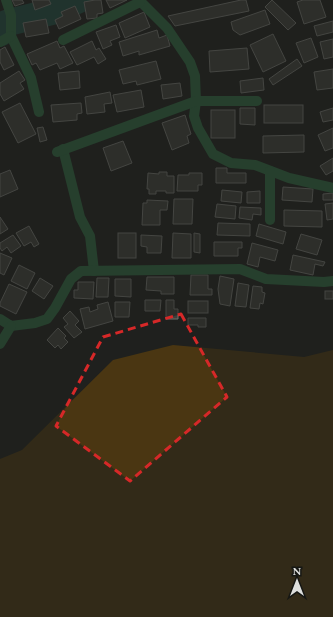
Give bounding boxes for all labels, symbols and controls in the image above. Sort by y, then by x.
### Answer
north arrow [277,561,317,601]
text: N [293,563,302,580]

